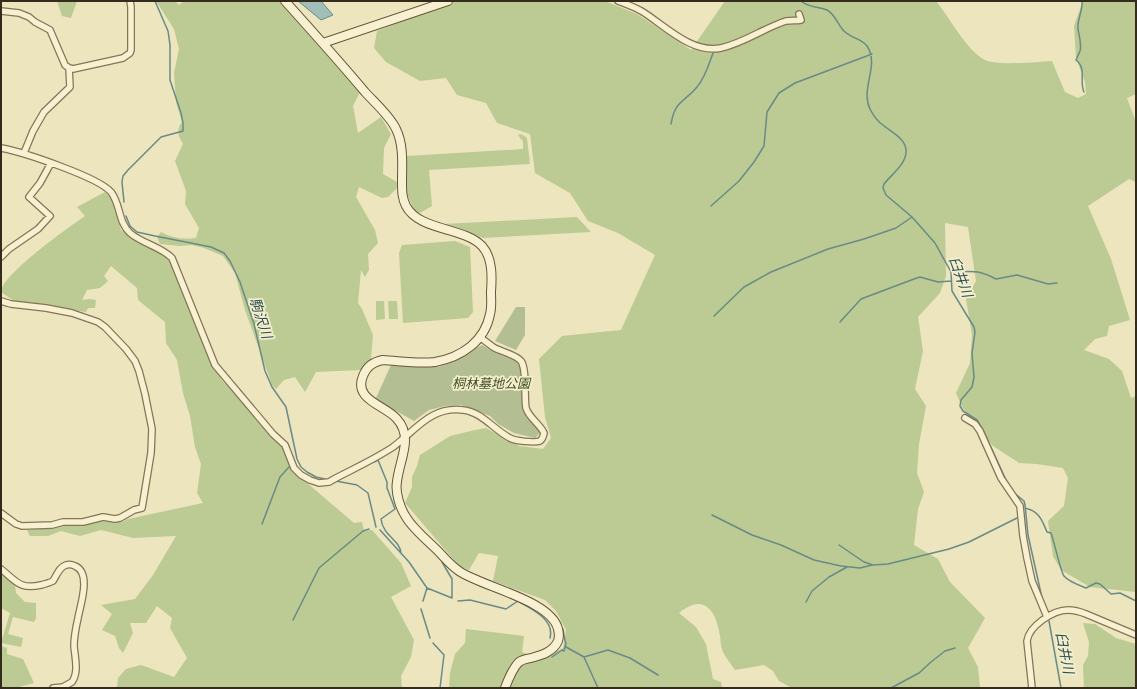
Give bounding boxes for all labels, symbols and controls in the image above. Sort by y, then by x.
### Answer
water label: 臼井川 [945,254,977,302]
water label: 駒沢川 [246,295,277,343]
park label: 桐林墓地公園 [452,375,532,392]
water label: 臼井川 [1052,631,1078,677]

